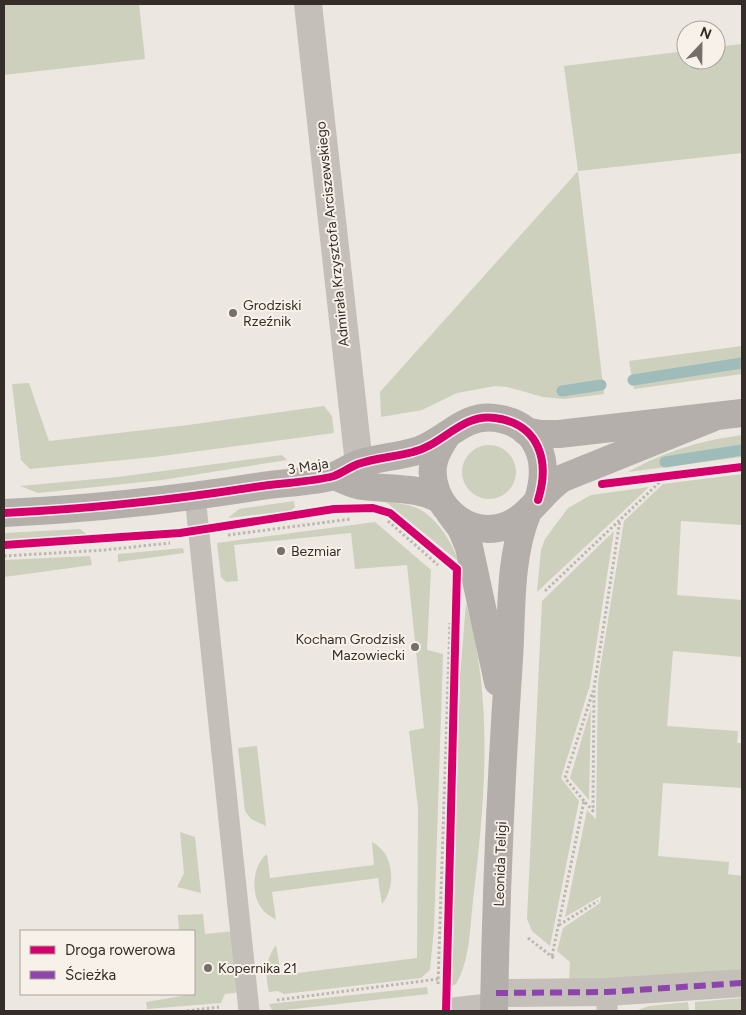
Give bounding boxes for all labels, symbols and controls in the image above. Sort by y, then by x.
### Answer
north arrow [676,20,726,70]
text: N [697,24,714,43]
street label: Admirała Krzysztofa Arciszewskiego [312,120,353,347]
place label: Grodziski Rzeźnik [243,297,301,330]
marker: Grodziski Rzeźnik [227,307,239,319]
street label: 3 Maja [287,455,330,478]
place label: Bezmiar [291,543,341,560]
marker: Bezmiar [275,545,287,557]
place label: Kocham Grodzisk Mazowiecki [295,631,405,664]
marker: Kocham Grodzisk Mazowiecki [409,641,421,653]
street label: Leonida Teligi [491,821,510,907]
legend [20,930,195,995]
text: Droga rowerowa [65,941,175,959]
place label: Kopernika 21 [218,960,297,977]
marker: Kopernika 21 [202,962,214,974]
text: Ścieżka [65,966,116,984]

